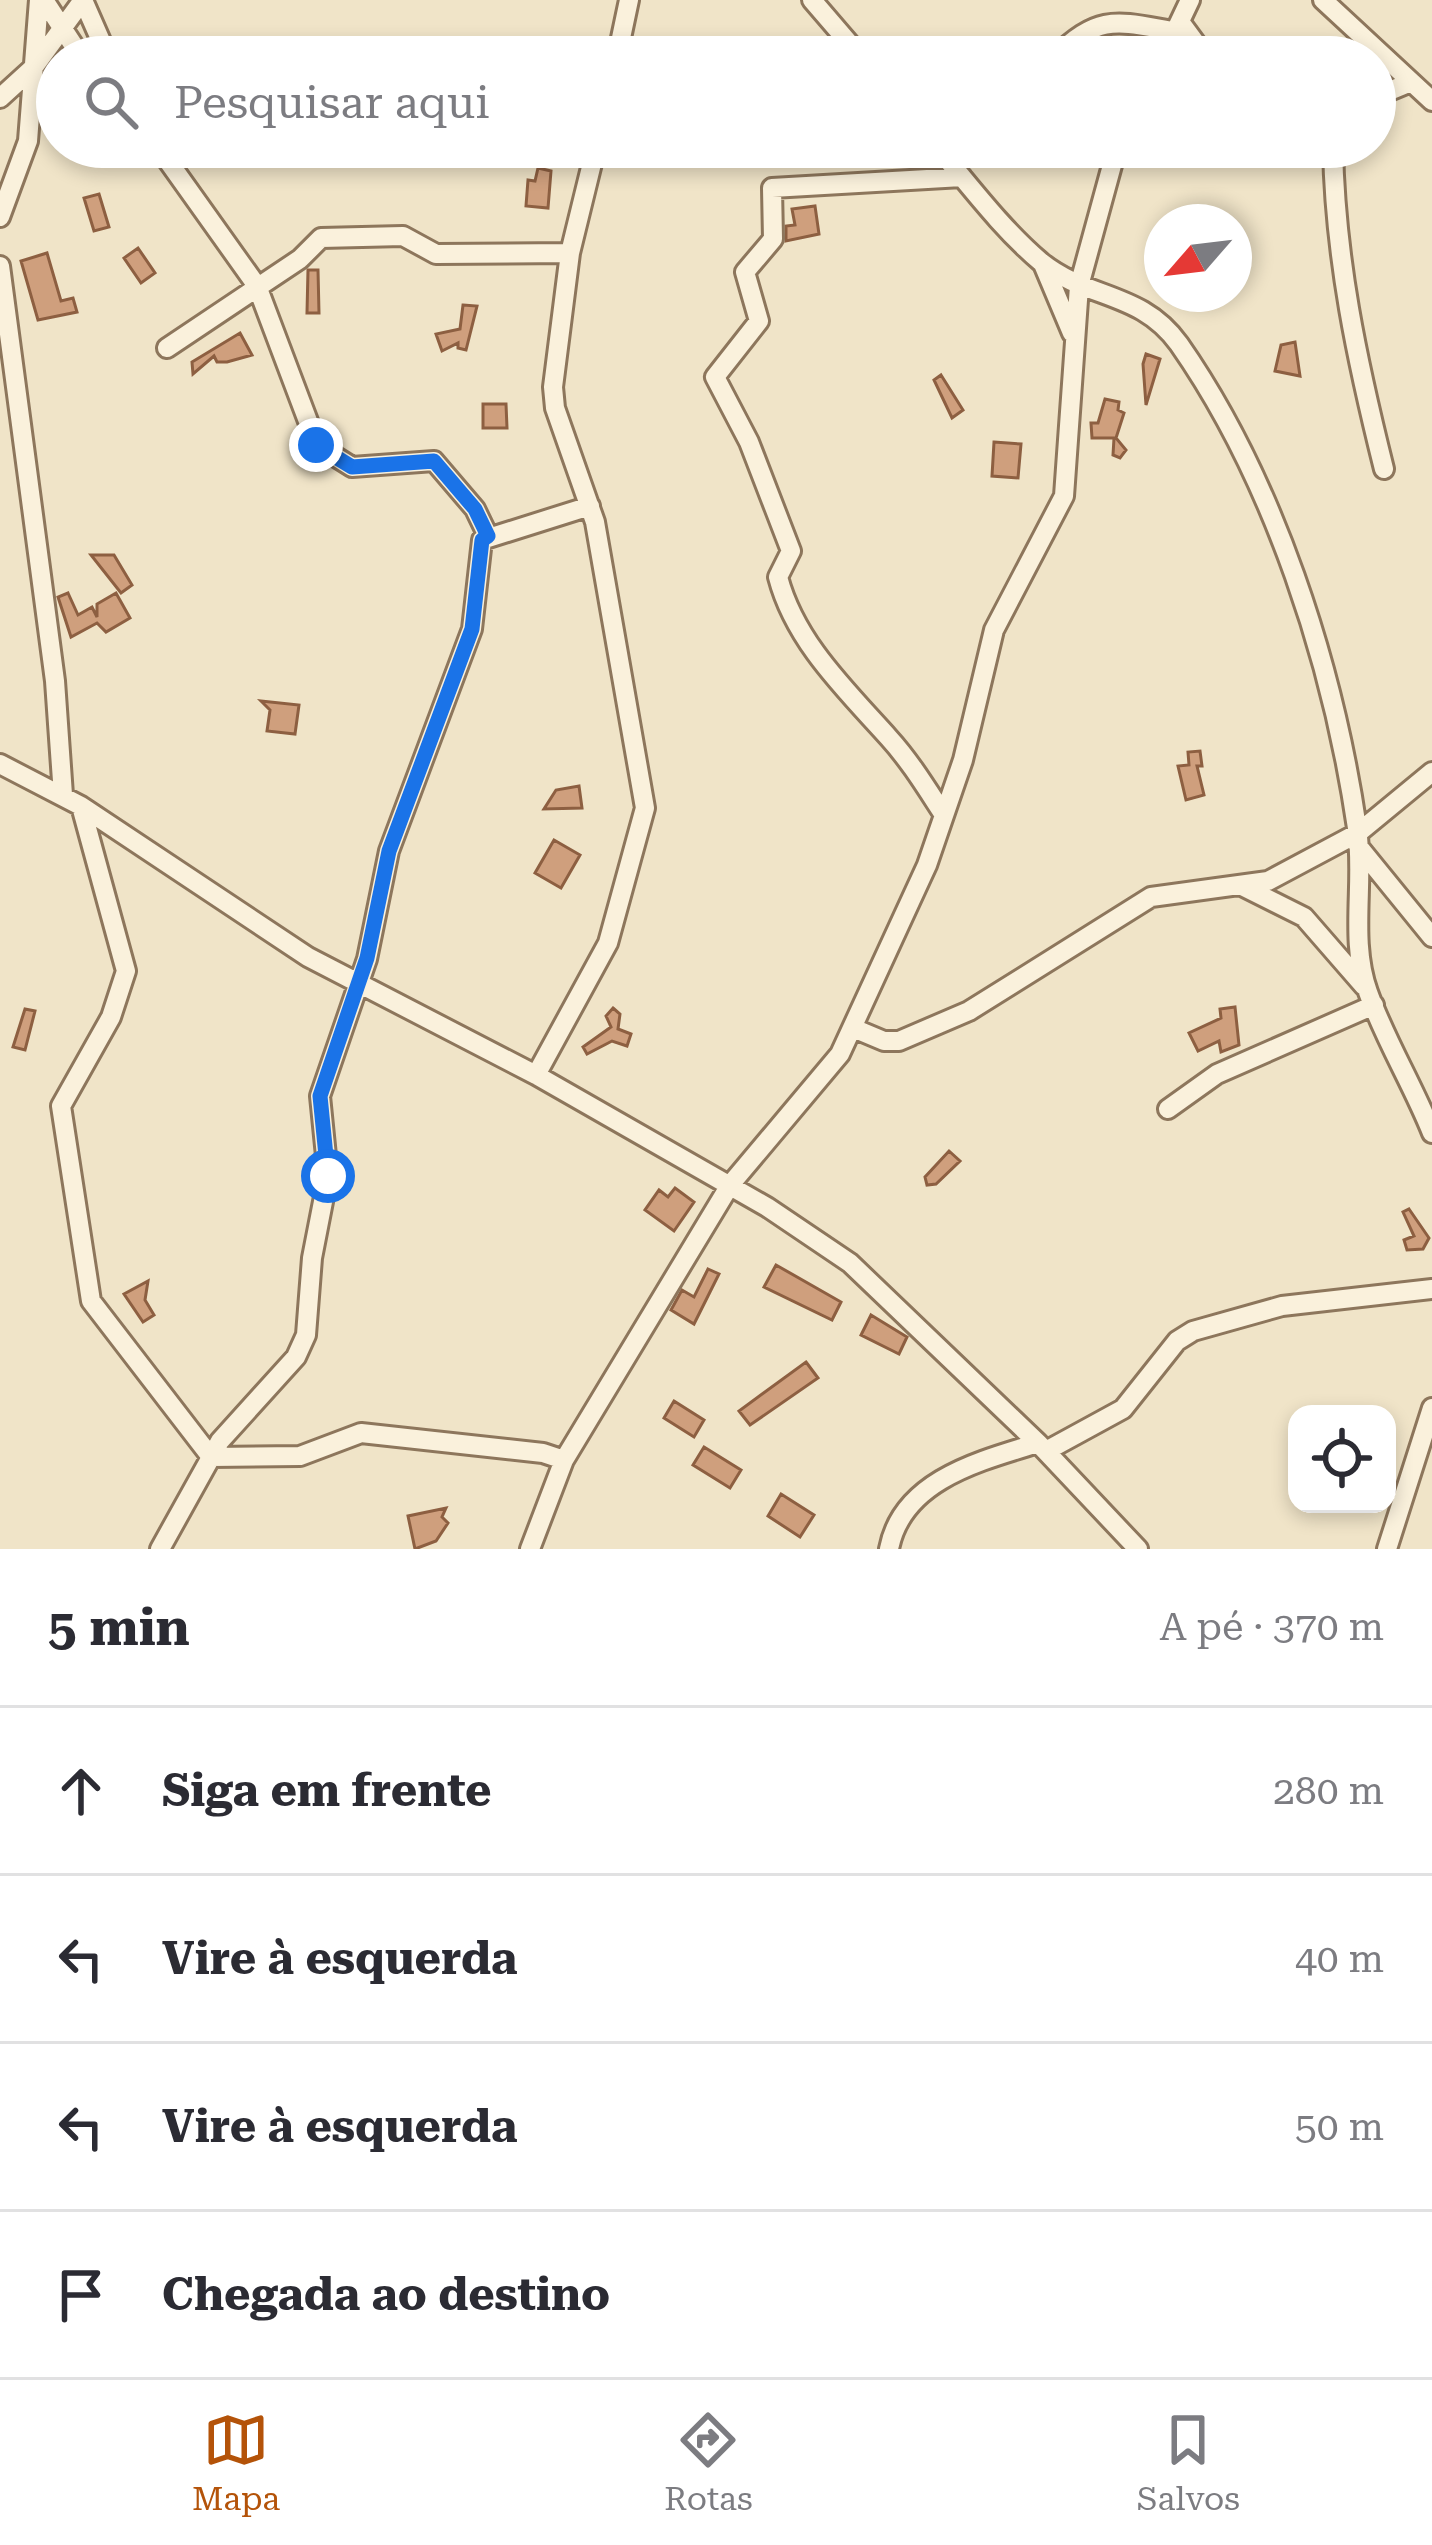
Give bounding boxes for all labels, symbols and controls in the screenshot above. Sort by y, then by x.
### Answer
search box [36,36,1396,168]
icon: search [78,69,144,135]
text: Pesquisar aqui [174,76,490,129]
north arrow [1144,204,1252,312]
route end [289,418,343,472]
route start [301,1149,355,1203]
map controls [1288,1405,1396,1513]
button: locate [1288,1405,1396,1513]
text: 5 min [48,1598,190,1657]
text: A pé · 370 m [1159,1604,1384,1650]
icon: ahead [48,1758,114,1824]
text: Siga em frente [162,1764,492,1817]
text: 280 m [1273,1768,1384,1814]
icon: left [48,1926,114,1992]
text: Vire à esquerda [162,1932,518,1985]
text: 40 m [1295,1936,1384,1982]
icon: left [48,2094,114,2160]
text: Vire à esquerda [162,2100,518,2153]
text: 50 m [1295,2104,1384,2150]
icon: arrive [48,2262,114,2328]
text: Chegada ao destino [162,2268,610,2321]
tab: Mapa [192,2407,280,2518]
tab: Rotas [664,2407,753,2518]
tab: Salvos [1137,2407,1240,2518]

